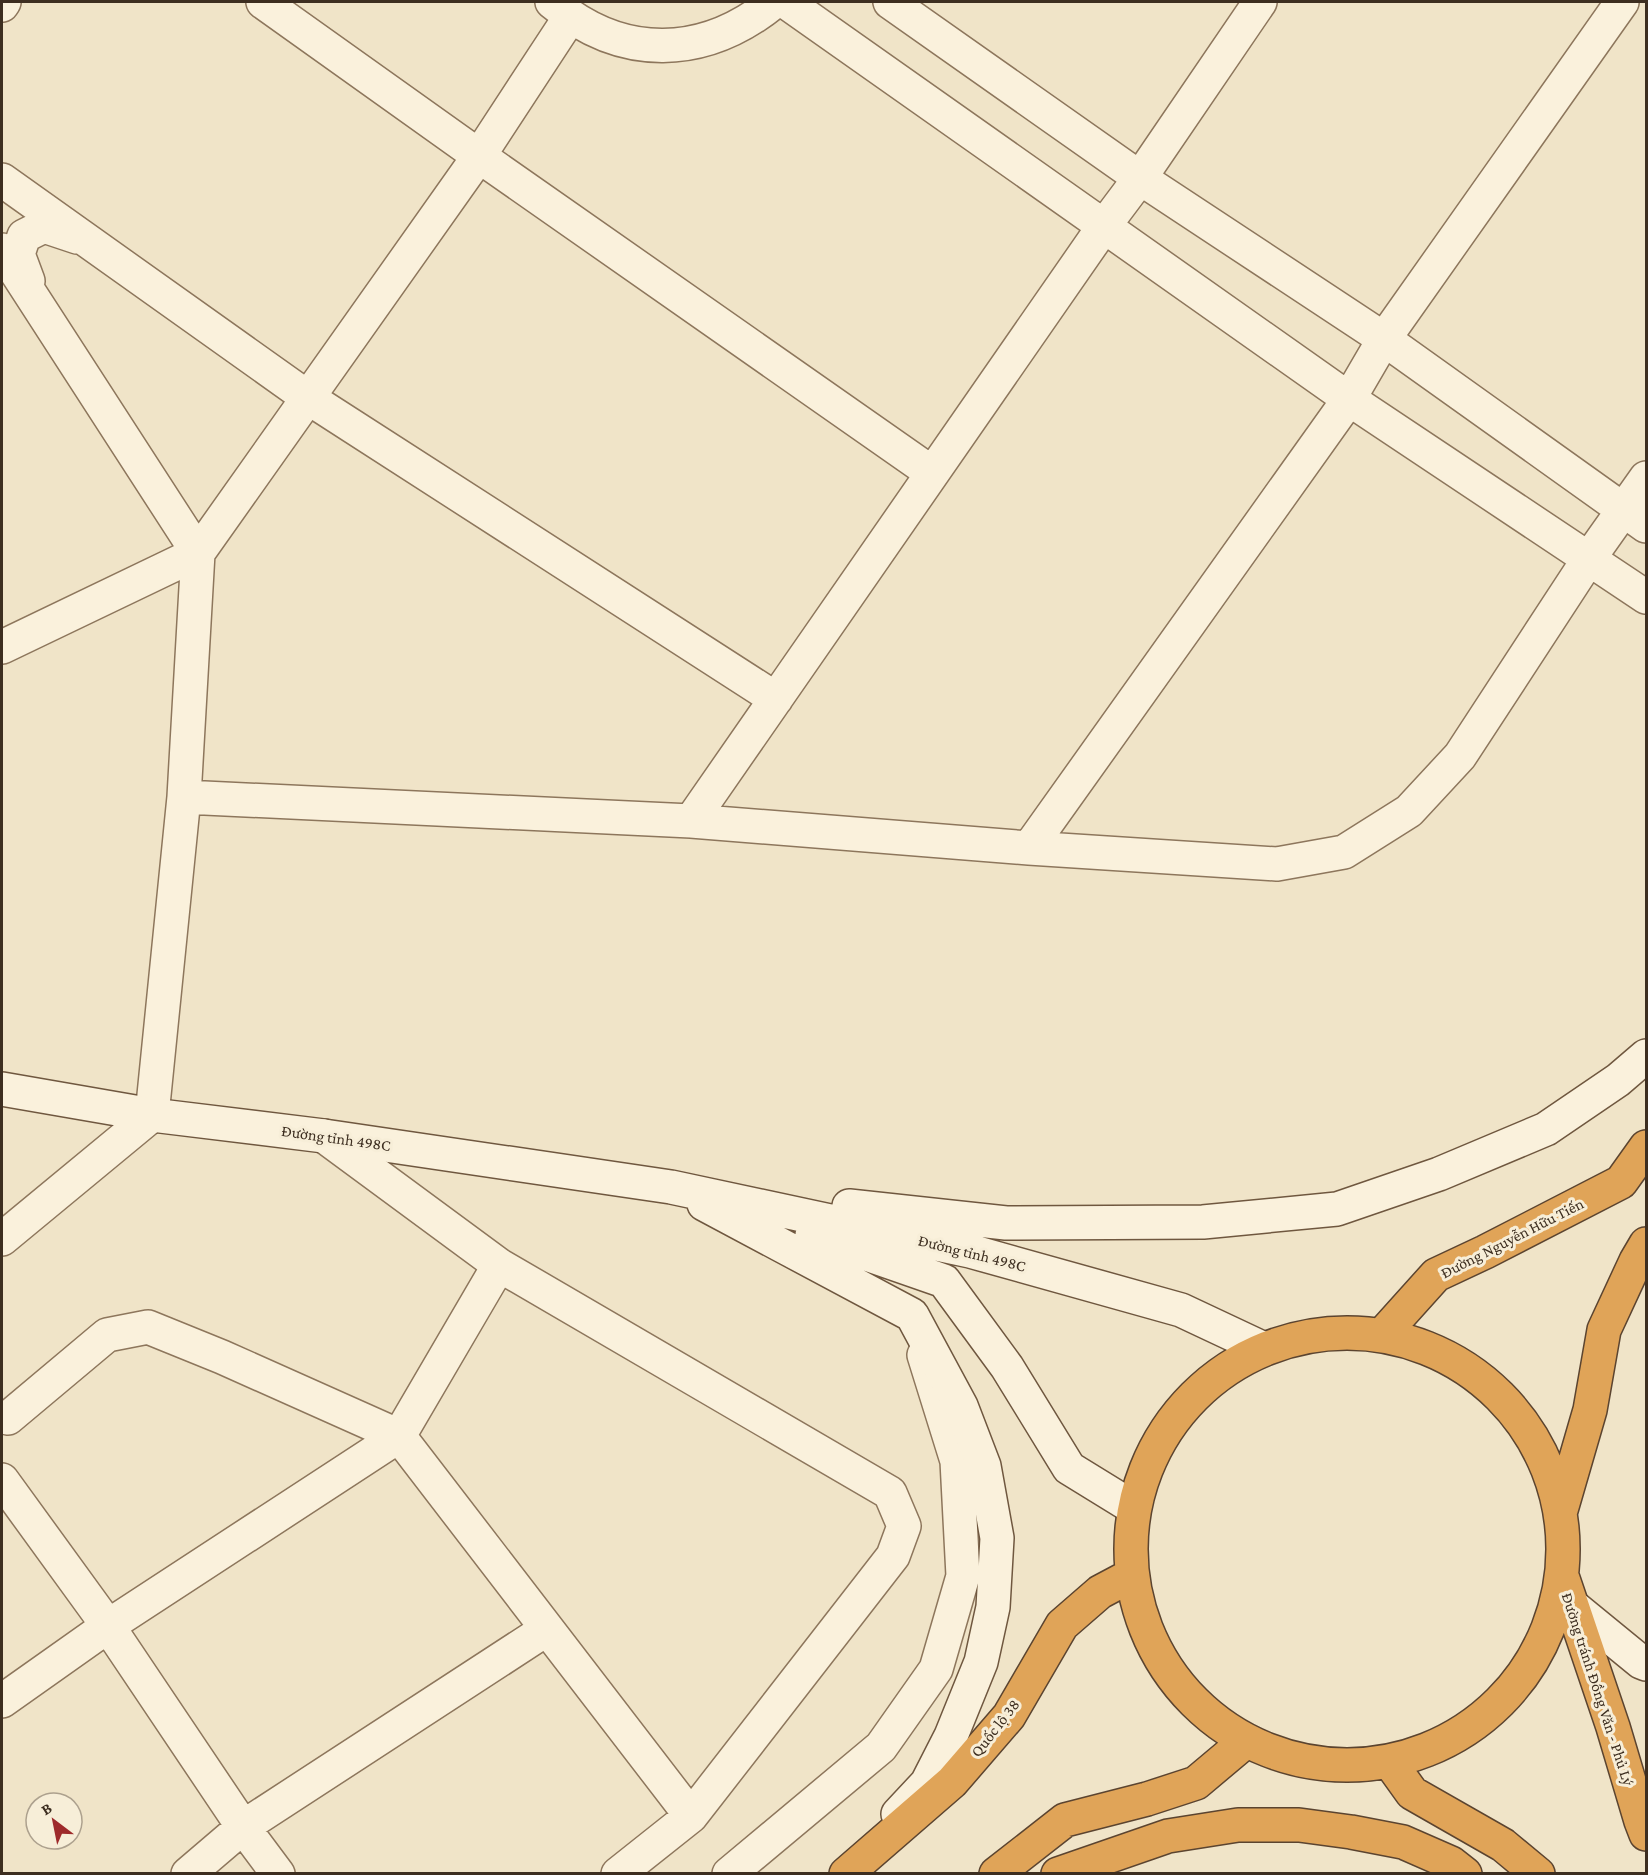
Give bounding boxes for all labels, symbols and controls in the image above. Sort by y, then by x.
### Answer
street label: Đường tỉnh 498C [280,1122,392,1155]
street label: Đường Nguyễn Hữu Tiến [1438,1194,1587,1282]
street label: Đường tỉnh 498C [916,1231,1028,1276]
street label: Đường tránh Đồng Văn - Phủ Lý [1558,1590,1637,1789]
street label: Quốc lộ 38 [967,1696,1023,1761]
north arrow [24,1791,84,1851]
text: B [38,1799,55,1818]

